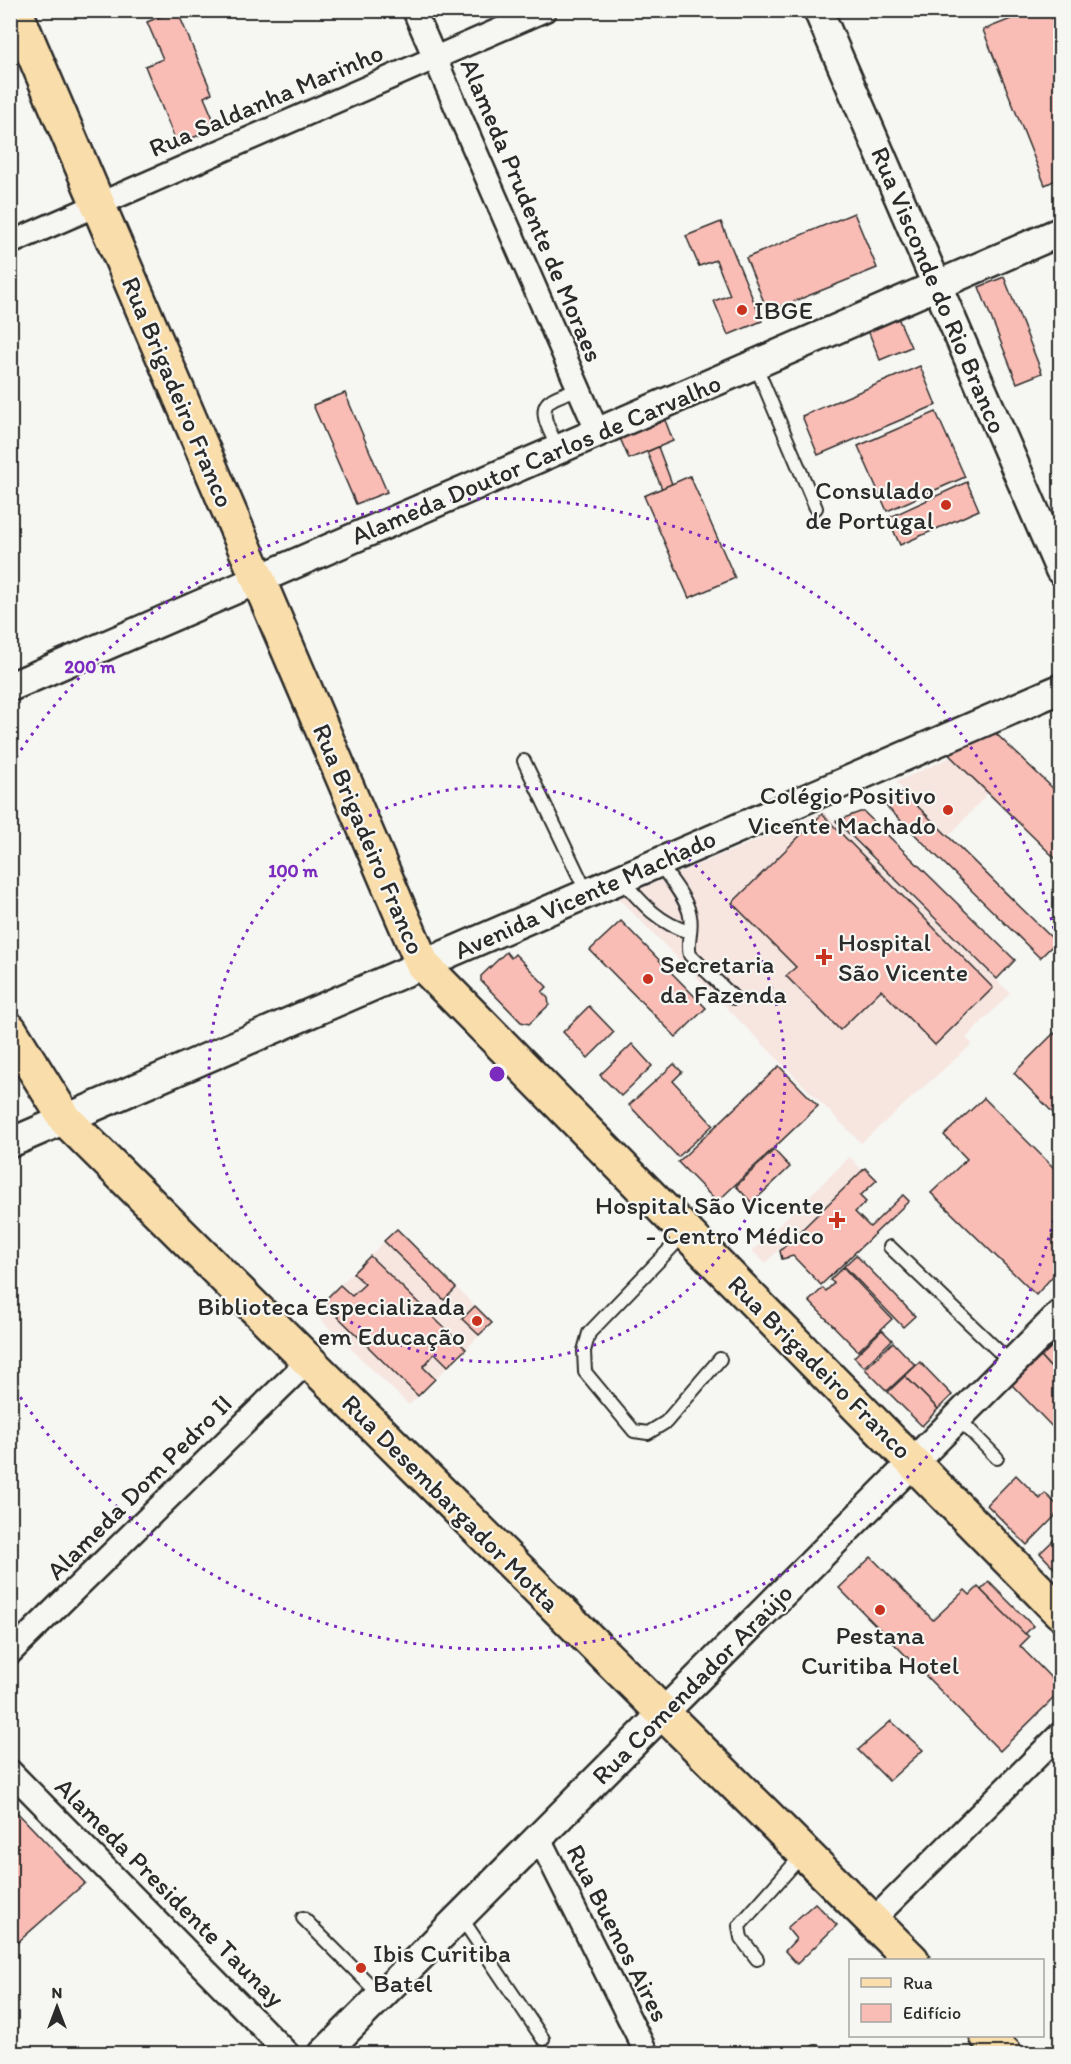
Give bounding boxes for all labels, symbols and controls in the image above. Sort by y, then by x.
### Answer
street label: Rua Saldanha Marinho [144,36,388,164]
street label: Alameda Prudente de Moraes [453,53,611,367]
street label: Rua Visconde do Rio Branco [864,142,1014,438]
street label: Rua Brigadeiro Franco [115,272,241,512]
place label: IBGE [754,294,813,326]
marker: IBGE [735,303,749,317]
street label: Alameda Doutor Carlos de Carvalho [346,366,726,552]
place label: Consulado de Portugal [805,474,934,536]
marker: Consulado de Portugal [939,498,953,512]
text: 200 m [65,656,116,678]
street label: Rua Brigadeiro Franco [306,719,432,959]
place label: Colégio Positivo Vicente Machado [748,779,936,841]
marker: Colégio Positivo Vicente Machado [941,803,955,817]
street label: Avenida Vicente Machado [449,822,721,966]
text: 100 m [268,860,319,882]
place label: Hospital São Vicente [838,926,968,988]
place label: Secretaria da Fazenda [660,948,787,1010]
marker: Hospital São Vicente [815,948,833,966]
marker: Secretaria da Fazenda [641,972,655,986]
centre of rings [487,1064,507,1084]
place label: Hospital São Vicente - Centro Médico [595,1189,824,1251]
marker: Hospital São Vicente - Centro Médico [828,1211,846,1229]
street label: Rua Brigadeiro Franco [721,1268,919,1466]
place label: Biblioteca Especializada em Educação [197,1290,465,1352]
marker: Biblioteca Especializada em Educação [470,1314,484,1328]
street label: Alameda Dom Pedro II [39,1387,239,1587]
street label: Rua Desembargador Motta [335,1387,567,1619]
street label: Rua Comendador Araújo [585,1577,799,1791]
marker: Pestana Curitiba Hotel [873,1603,887,1617]
place label: Pestana Curitiba Hotel [801,1619,959,1681]
street label: Alameda Presidente Taunay [49,1771,291,2013]
street label: Rua Buenos Aires [560,1839,676,2027]
place label: Ibis Curitiba Batel [373,1937,511,1999]
legend [849,1959,1044,2037]
marker: Ibis Curitiba Batel [354,1961,368,1975]
text: Rua [903,1972,933,1994]
north arrow [27,1977,87,2037]
text: N [52,1983,62,2002]
text: Edifício [903,2002,961,2024]

